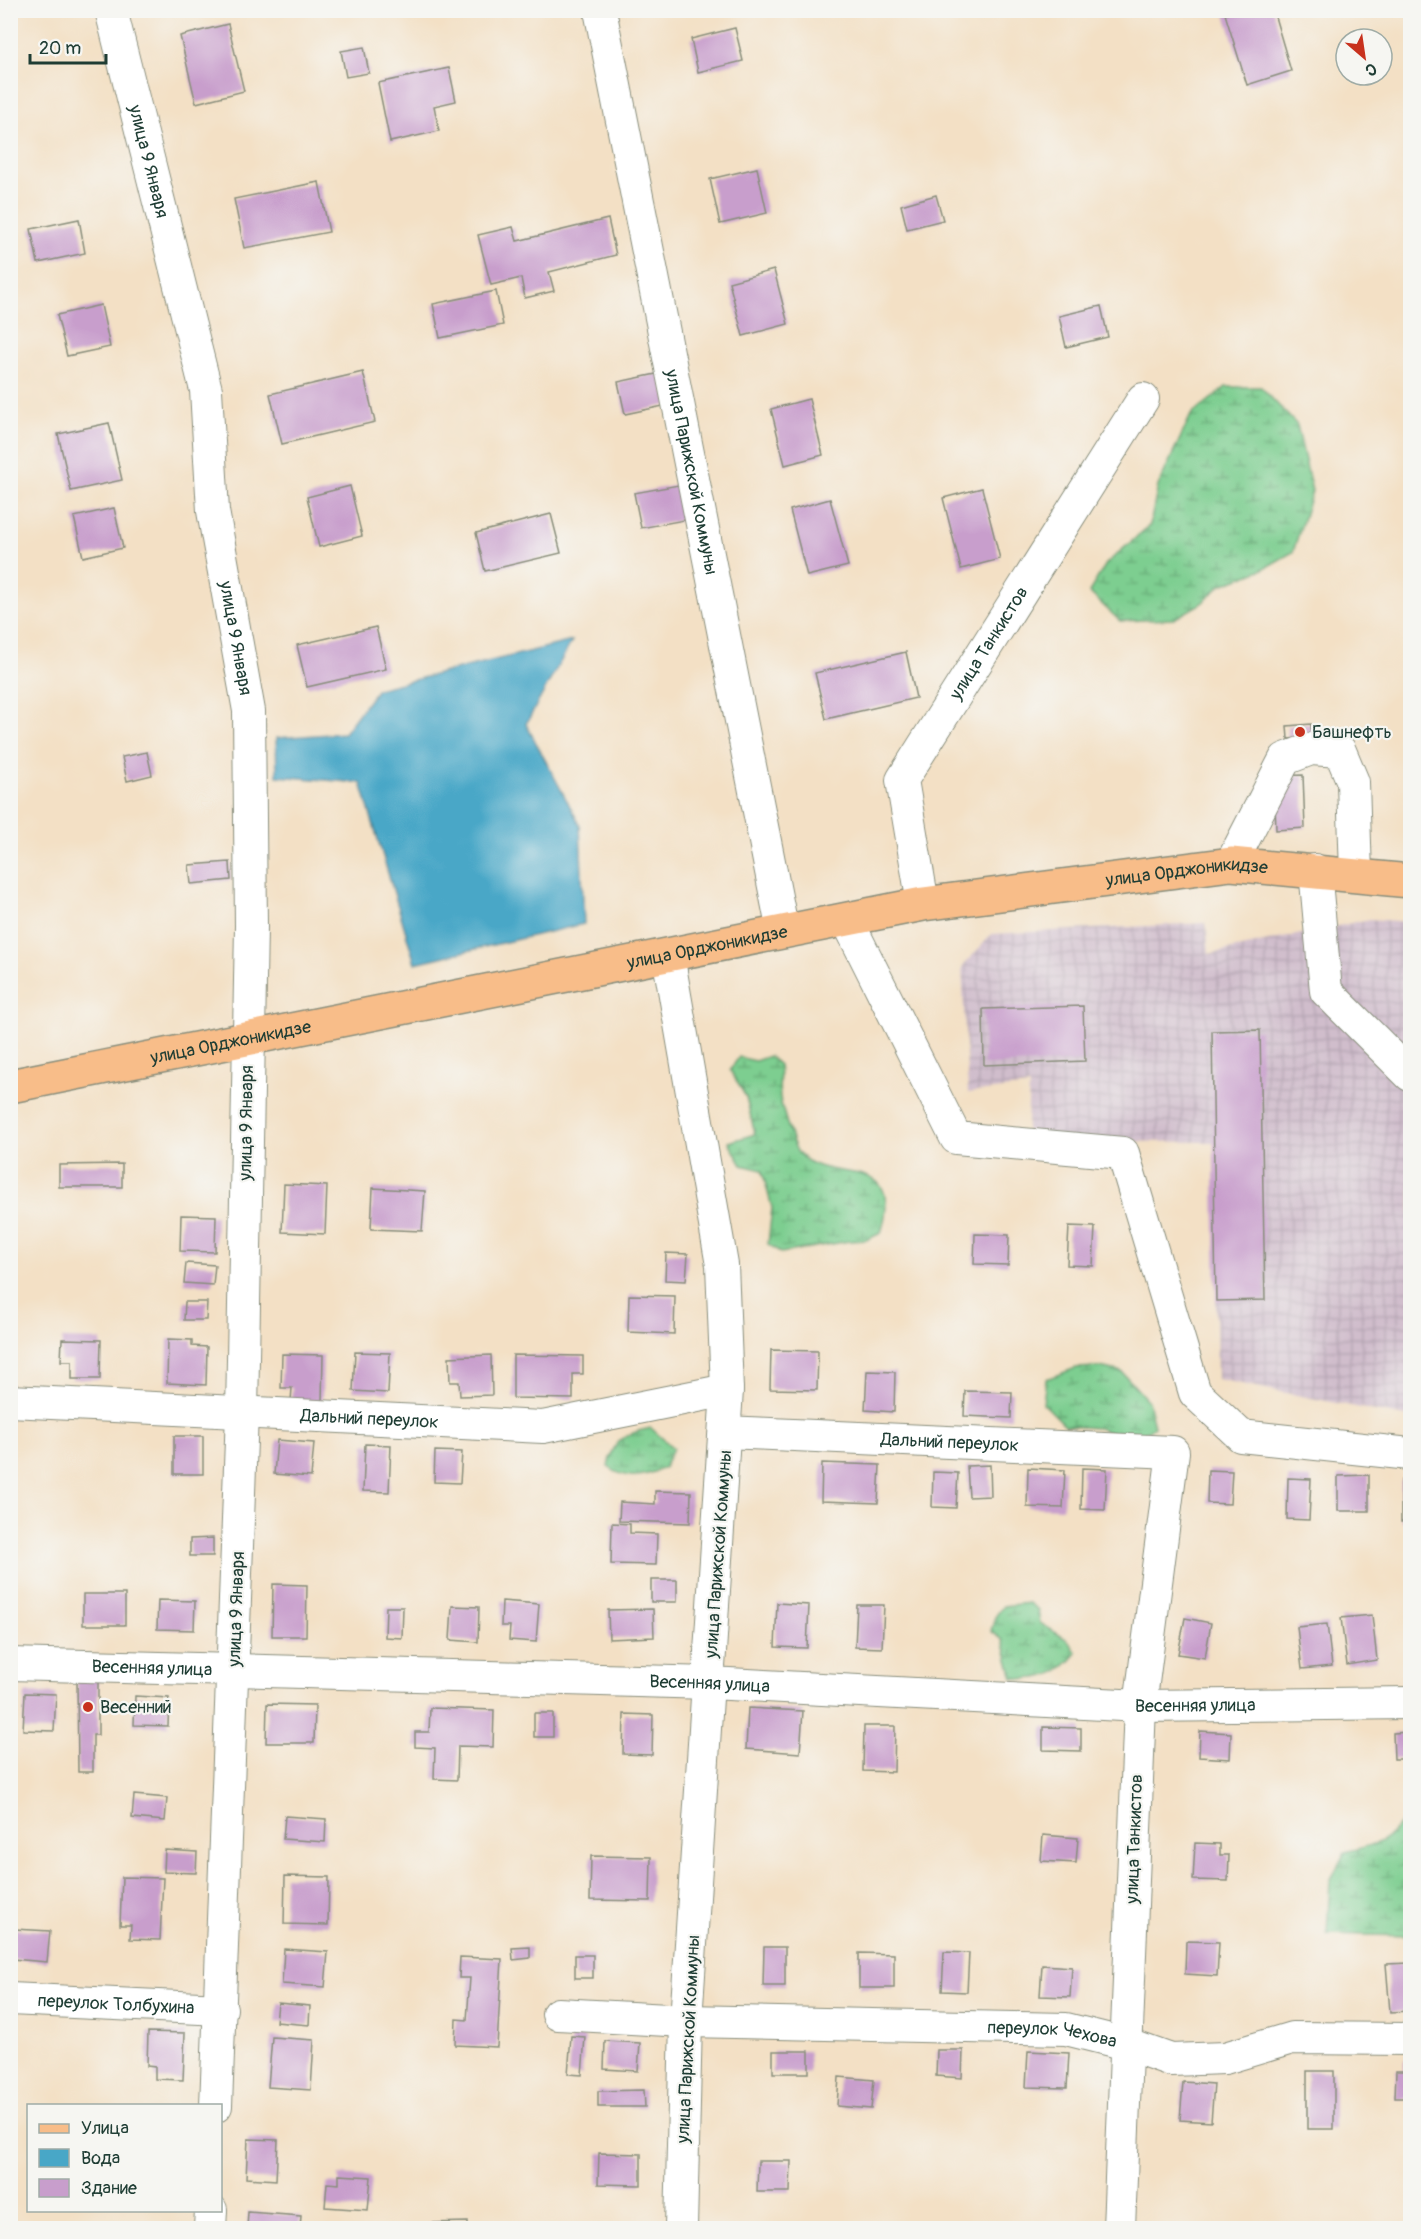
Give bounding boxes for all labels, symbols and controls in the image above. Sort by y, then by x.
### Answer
scale bar [30,27,106,65]
north arrow [1334,27,1394,87]
text: 20 m [39,37,81,60]
text: С [1362,58,1380,80]
street label: улица 9 Января [123,102,174,220]
street label: улица Парижской Коммуны [659,367,723,577]
street label: улица 9 Января [214,578,257,697]
street label: улица Танкистов [944,582,1034,705]
place label: Башнефть [1312,721,1392,744]
marker: Башнефть [1293,725,1307,739]
street label: улица Орджоникидзе [1103,853,1269,892]
street label: улица Орджоникидзе [624,920,790,975]
street label: улица Орджоникидзе [147,1015,313,1070]
street label: улица 9 Января [234,1065,259,1182]
street label: Дальний переулок [299,1404,439,1434]
street label: Дальний переулок [879,1428,1019,1457]
street label: улица Парижской Коммуны [700,1449,737,1660]
street label: улица 9 Января [223,1551,250,1668]
street label: Весенняя улица [91,1655,213,1681]
street label: Весенняя улица [649,1670,771,1698]
street label: Весенняя улица [1134,1694,1256,1718]
place label: Весенний [100,1696,172,1719]
marker: Весенний [81,1700,95,1714]
street label: улица Танкистов [1121,1774,1148,1905]
street label: улица Парижской Коммуны [672,1934,705,2145]
street label: переулок Толбухина [37,1989,195,2020]
street label: переулок Чехова [987,2016,1119,2053]
legend [27,2104,222,2212]
text: Улица [81,2117,129,2140]
text: Вода [81,2147,120,2170]
text: Здание [81,2177,137,2200]

